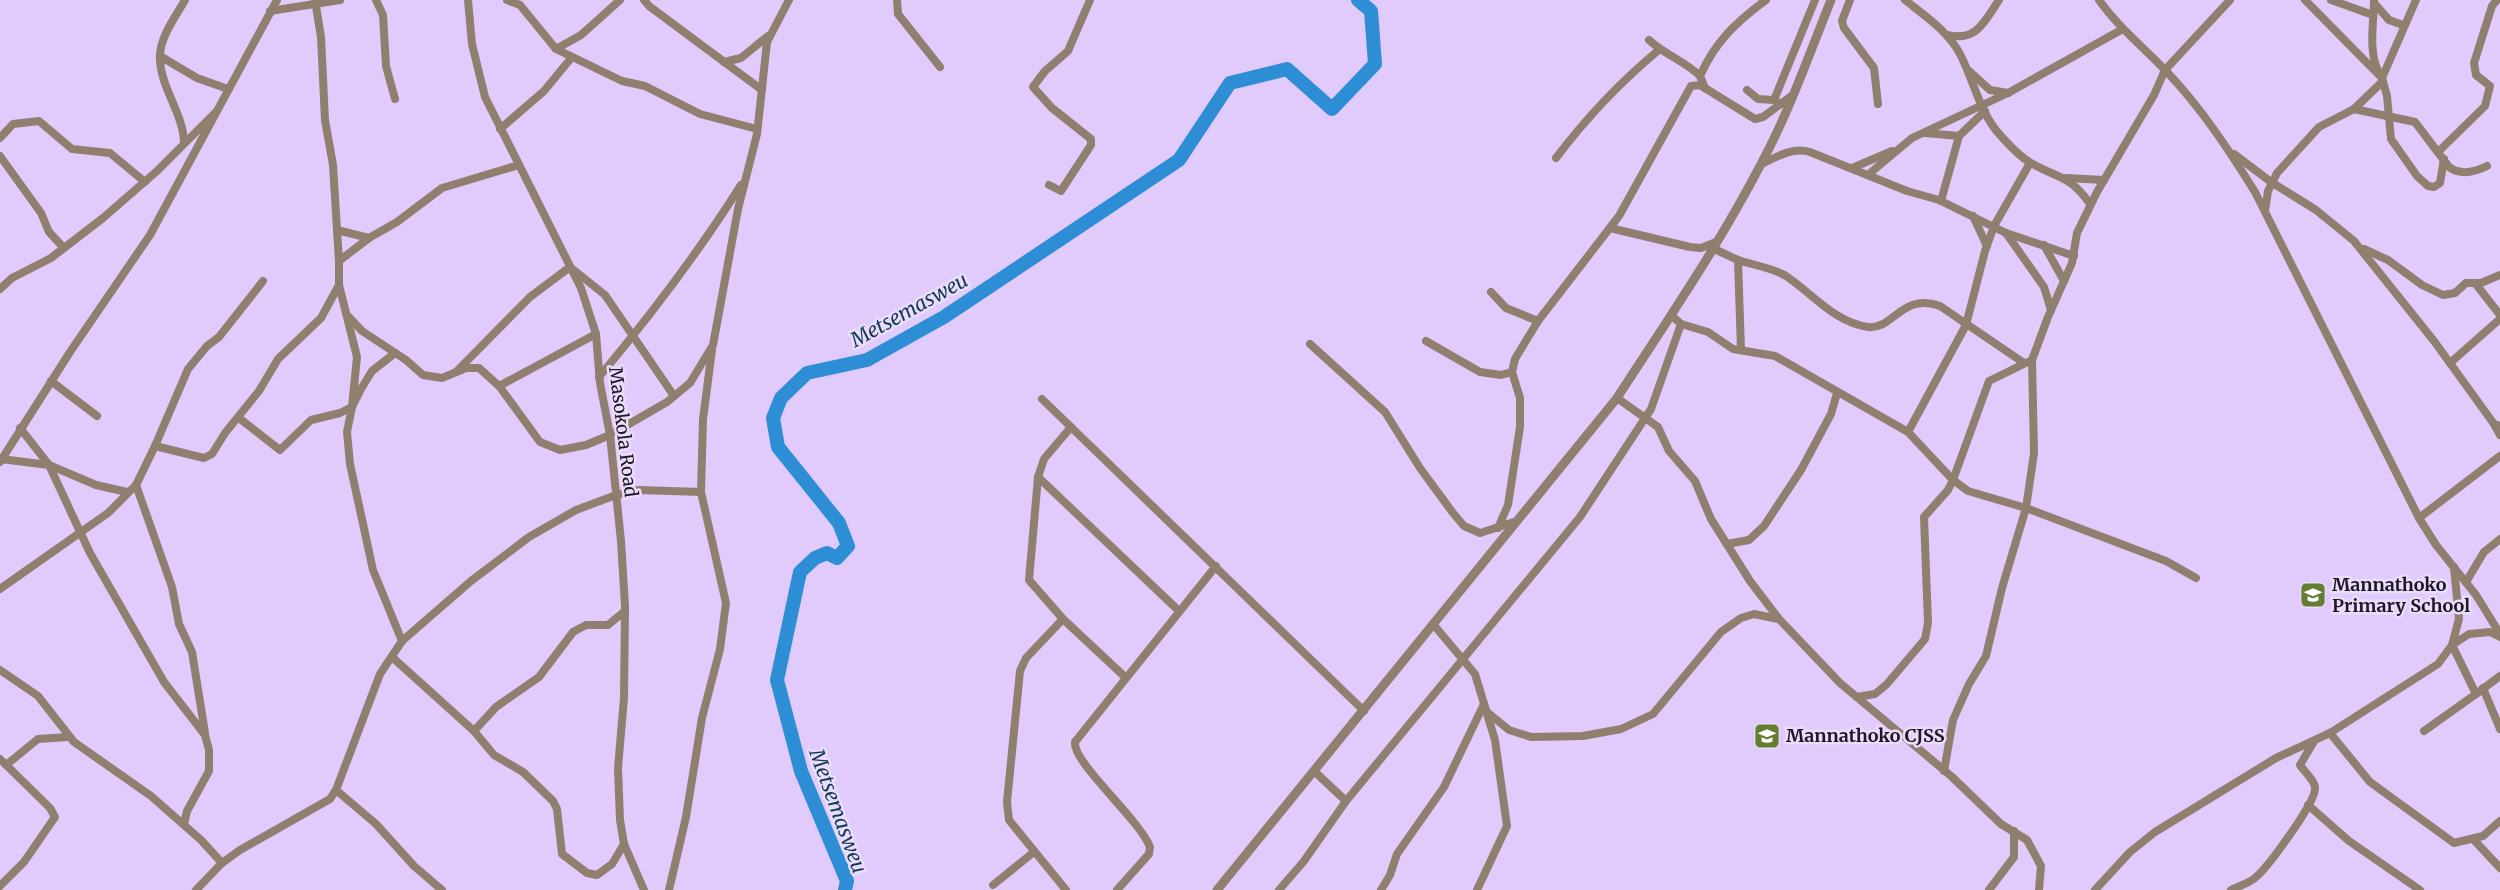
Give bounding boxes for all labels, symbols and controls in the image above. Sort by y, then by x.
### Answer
water label: Metsemasweu [845,267,972,353]
street label: Masokola Road [604,365,643,499]
place label: Mannathoko Primary School [2332,573,2470,617]
school or university icon: Mannathoko Primary School [2298,580,2328,610]
school or university icon: Mannathoko CJSS [1752,721,1782,751]
place label: Mannathoko CJSS [1786,724,1945,747]
water label: Metsemasweu [804,744,873,876]

